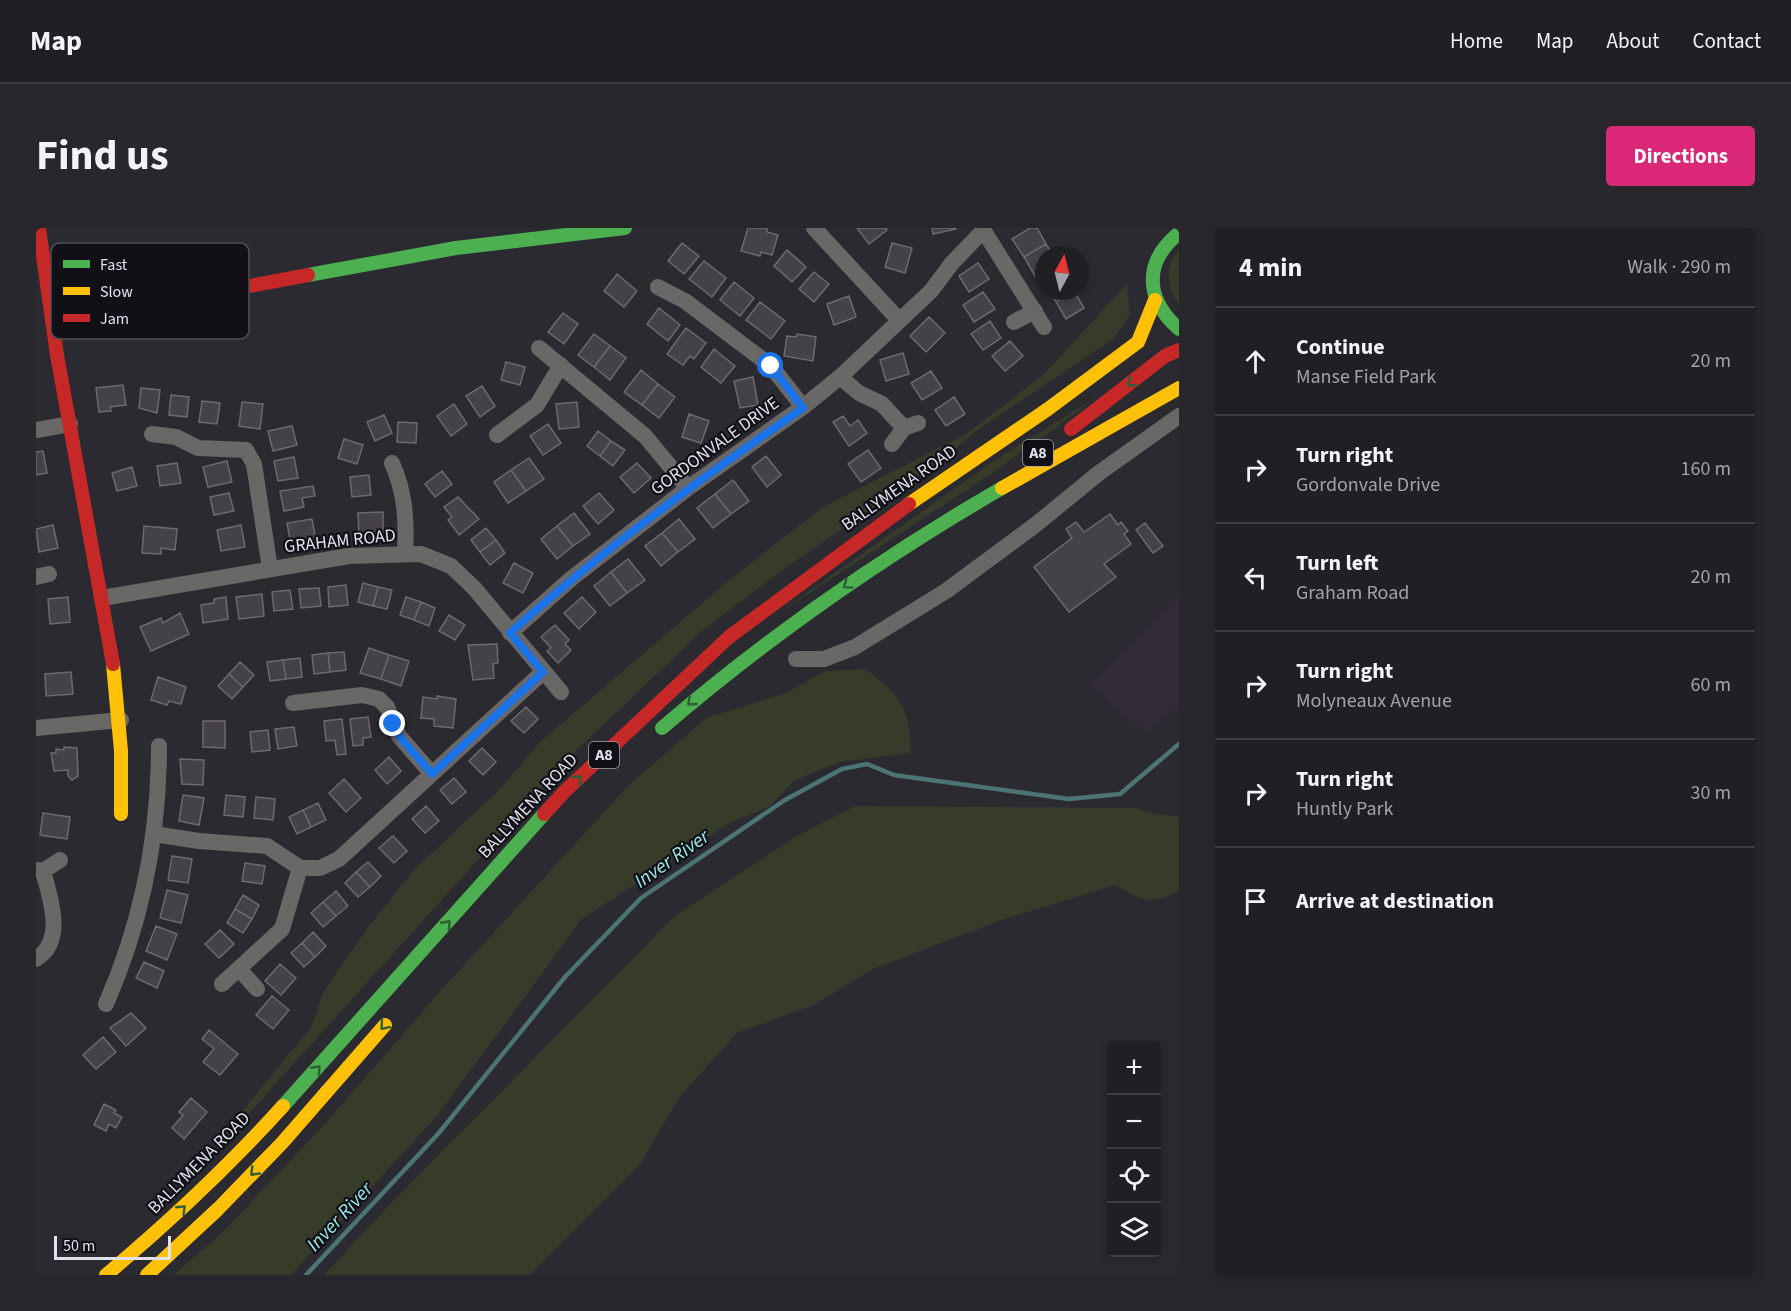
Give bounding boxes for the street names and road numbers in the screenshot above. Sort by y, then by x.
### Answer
street label: GORDONVALE DRIVE [646,391,784,501]
street label: BALLYMENA ROAD [836,439,962,537]
road number: A8 [1023,440,1053,466]
street label: GRAHAM ROAD [283,523,397,559]
road number: A8 [589,742,619,768]
street label: BALLYMENA ROAD [473,748,583,864]
street label: BALLYMENA ROAD [142,1106,256,1220]

